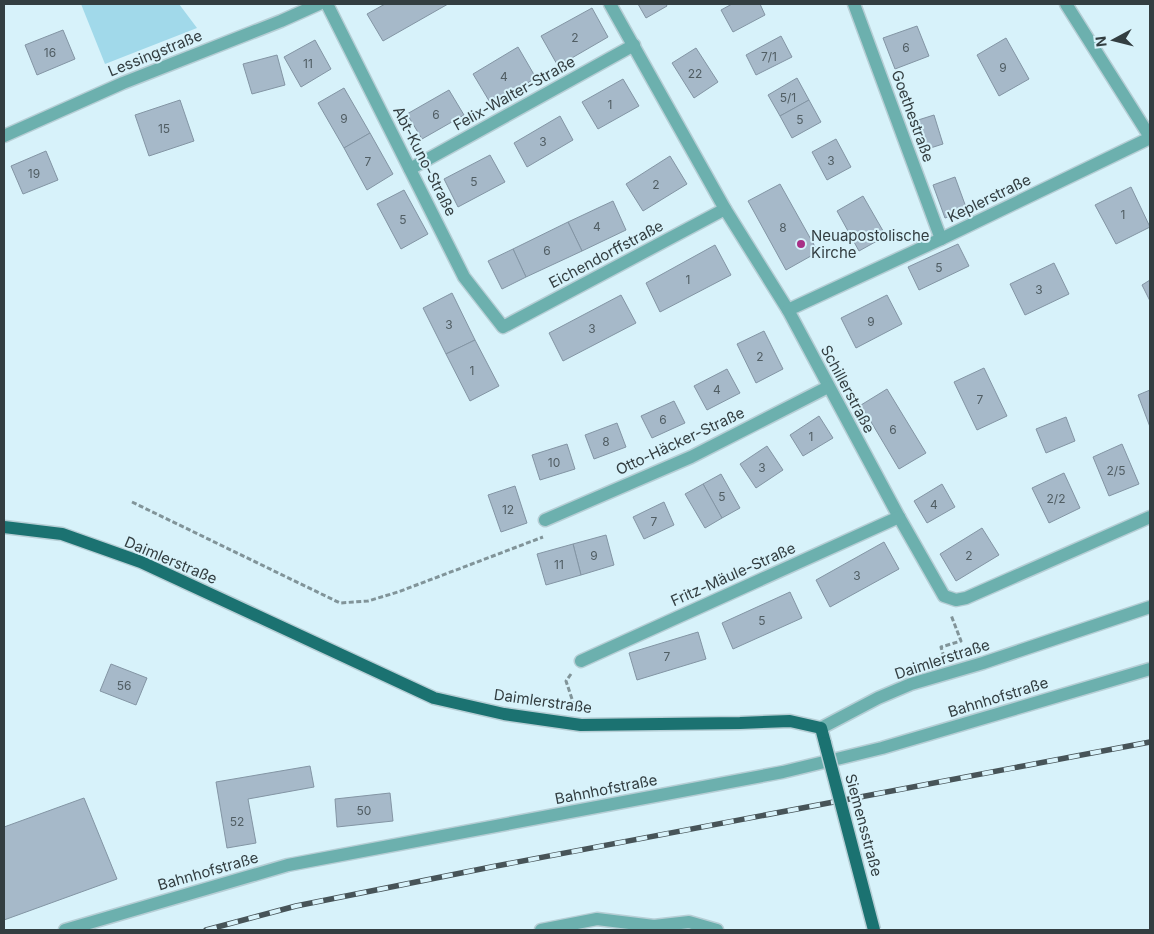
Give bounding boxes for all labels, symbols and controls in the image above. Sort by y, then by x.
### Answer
north arrow [1089,15,1139,65]
street label: Lessingstraße [105,26,205,80]
house number: 2 [571,30,579,45]
text: N [1092,35,1110,48]
house number: 6 [902,40,910,55]
house number: 16 [44,45,56,60]
house number: 7/1 [761,49,777,64]
street label: Felix-Walter-Straße [450,52,578,134]
house number: 11 [303,56,313,71]
house number: 9 [999,60,1007,75]
house number: 22 [688,66,702,81]
street label: Goethestraße [888,67,938,165]
house number: 4 [500,69,508,84]
house number: 5/1 [780,90,796,105]
house number: 1 [608,97,612,112]
street label: Abt-Kuno-Straße [389,103,461,219]
house number: 6 [432,107,440,122]
house number: 9 [340,111,348,126]
house number: 5 [796,112,804,127]
house number: 15 [158,121,170,136]
house number: 3 [539,134,547,149]
house number: 3 [827,153,835,168]
house number: 7 [365,154,372,169]
house number: 19 [28,166,40,181]
street label: Keplerstraße [944,170,1034,226]
house number: 5 [470,174,478,189]
house number: 2 [652,177,660,192]
house number: 1 [1121,207,1125,222]
house number: 5 [399,212,407,227]
street label: Eichendorffstraße [546,216,666,292]
house number: 4 [593,219,601,234]
house number: 8 [779,220,787,235]
place label: Neuapostolische Kirche [811,226,930,262]
marker: Neuapostolische Kirche [795,238,807,250]
house number: 6 [543,243,551,258]
house number: 5 [935,260,943,275]
house number: 1 [686,272,690,287]
house number: 3 [1035,282,1043,297]
house number: 9 [867,314,875,329]
house number: 3 [445,317,453,332]
house number: 3 [588,321,596,336]
street label: Schillerstraße [817,342,879,436]
house number: 2 [756,349,764,364]
house number: 1 [470,363,474,378]
house number: 4 [713,382,721,397]
house number: 7 [977,392,984,407]
street label: Otto-Häcker-Straße [613,403,747,479]
house number: 6 [659,412,667,427]
house number: 6 [889,422,897,437]
house number: 1 [809,429,813,444]
house number: 8 [602,434,610,449]
house number: 10 [548,455,560,470]
house number: 3 [758,460,766,475]
house number: 2/5 [1107,463,1125,478]
house number: 5 [718,489,726,504]
house number: 2/2 [1047,491,1065,506]
house number: 4 [930,497,938,512]
house number: 12 [502,502,514,517]
house number: 7 [651,514,658,529]
street label: Daimlerstraße [122,532,220,588]
street label: Fritz-Mäule-Straße [668,538,798,610]
house number: 9 [590,548,598,563]
house number: 2 [965,548,973,563]
house number: 11 [554,557,564,572]
house number: 3 [853,568,861,583]
house number: 5 [758,613,766,628]
street label: Daimlerstraße [892,635,992,683]
house number: 7 [664,649,671,664]
street label: Bahnhofstraße [946,673,1050,721]
house number: 56 [117,678,131,693]
street label: Daimlerstraße [493,685,593,717]
street label: Bahnhofstraße [553,770,659,808]
street label: Siemensstraße [841,772,887,878]
house number: 50 [357,803,371,818]
house number: 52 [230,814,244,829]
street label: Bahnhofstraße [155,848,261,894]

